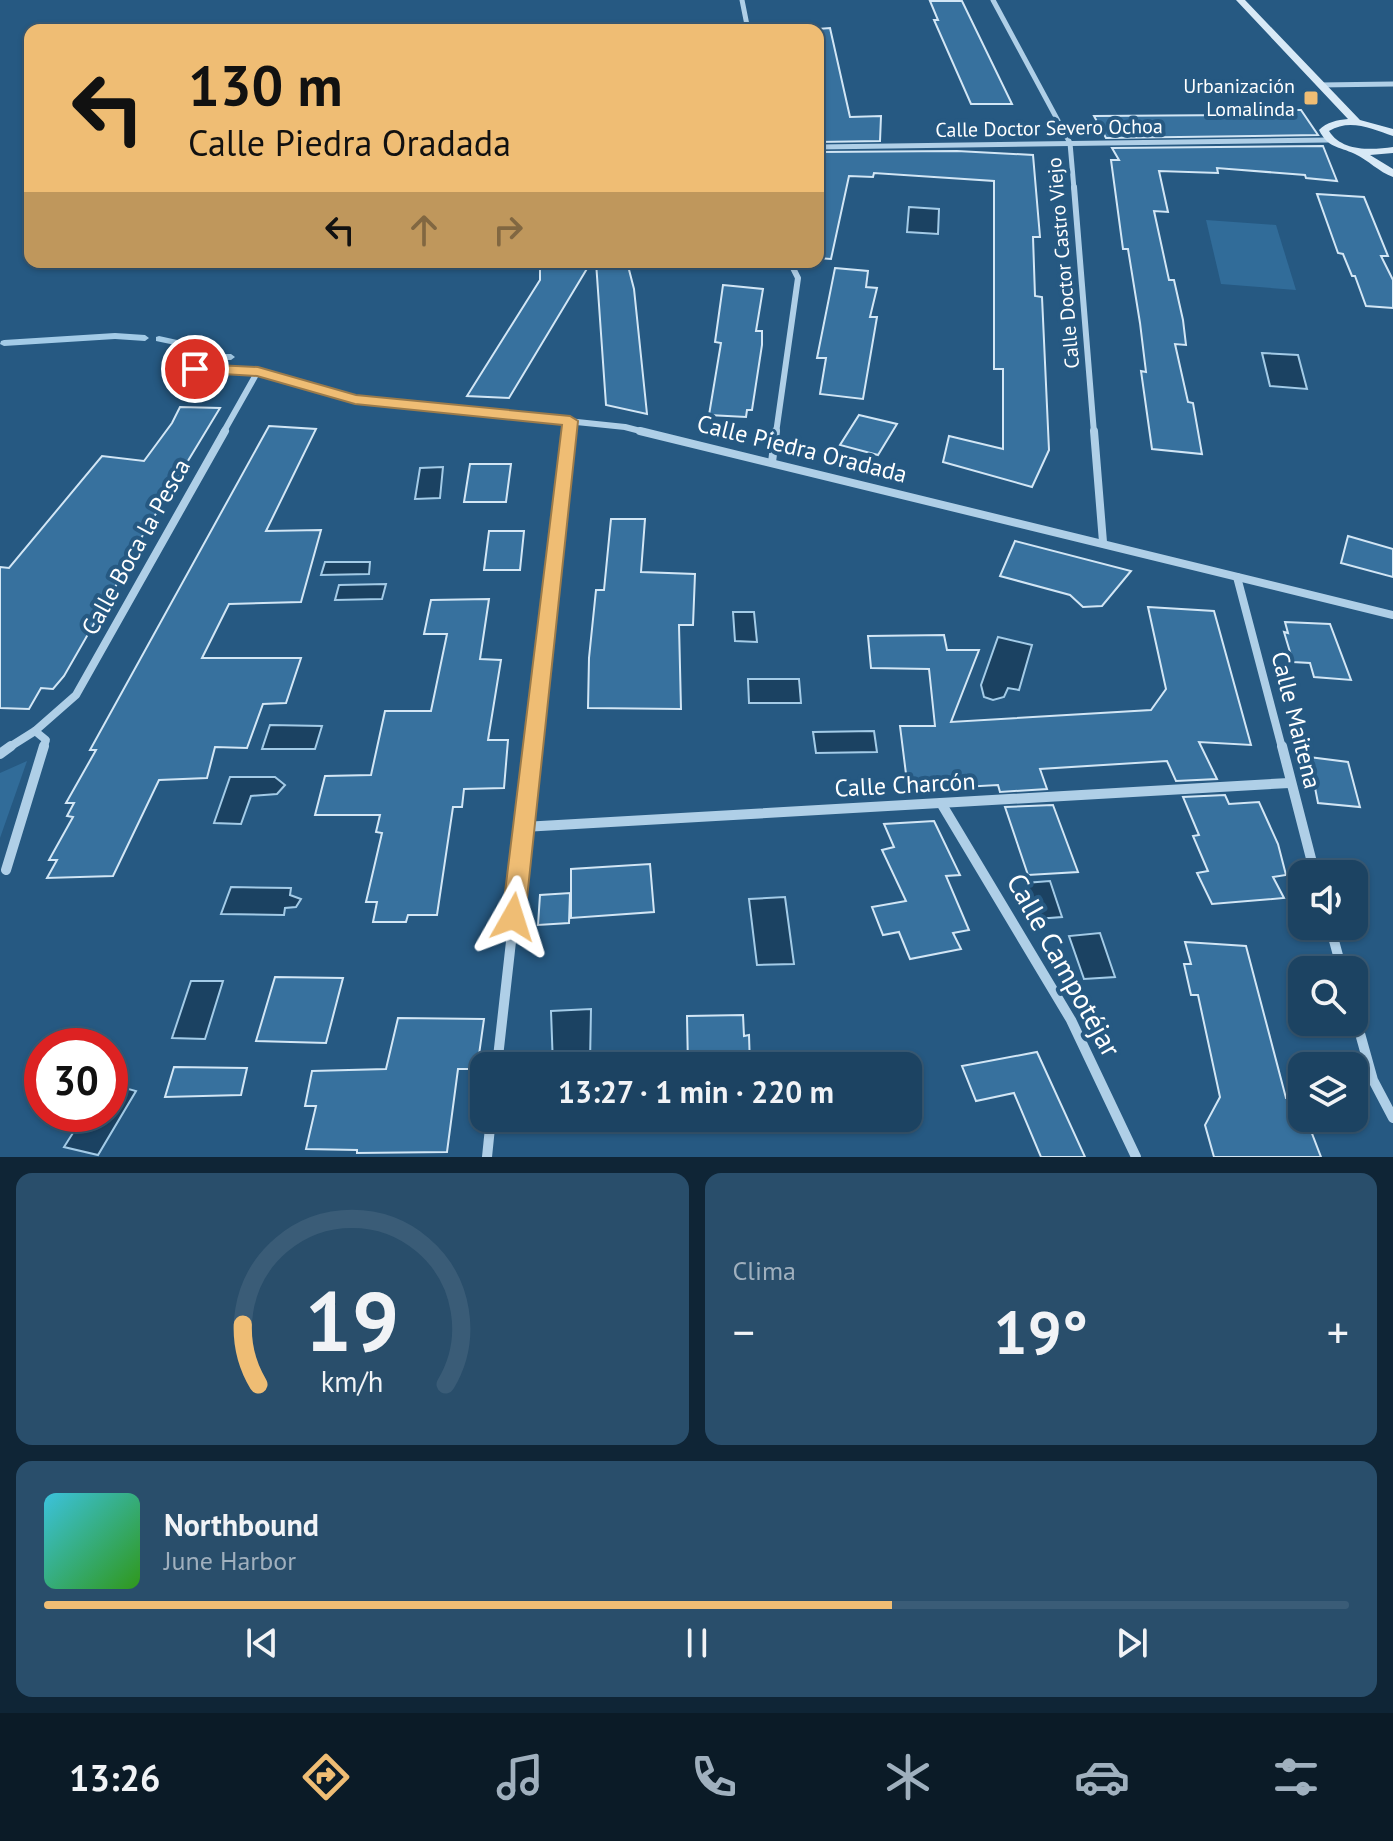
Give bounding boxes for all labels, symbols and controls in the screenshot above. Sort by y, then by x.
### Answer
text: 130 m [188,49,343,121]
icon: left [56,56,160,160]
place label: Urbanización Lomalinda [1183,73,1295,122]
marker: Urbanización Lomalinda [1302,89,1320,107]
street label: Calle Doctor Severo Ochoa [935,113,1163,143]
text: Calle Piedra Oradada [188,119,511,166]
street label: Calle Doctor Castro Viejo [1041,156,1085,370]
icon: left [318,208,362,252]
icon: ahead [402,208,446,252]
icon: right [486,208,530,252]
pin [161,335,229,403]
icon: arrive [173,347,217,391]
street label: Calle Piedra Oradada [694,407,910,490]
street label: Calle Boca la Pesca [74,453,197,640]
street label: Calle Maitena [1264,648,1328,792]
street label: Calle Charcón [834,765,976,804]
map controls [1288,860,1368,1132]
button: sound [1288,860,1368,940]
street label: Calle Campotéjar [999,867,1130,1063]
position arrow [471,875,555,959]
button: search [1288,956,1368,1036]
speed limit sign: 30 [24,1028,128,1132]
button: layers [1288,1052,1368,1132]
text: 13:27 · 1 min · 220 m [558,1072,834,1111]
text: Clima [733,1254,796,1287]
text: 19 [305,1266,399,1374]
text: 19° [994,1293,1088,1371]
text: − [733,1303,755,1360]
text: + [1327,1303,1349,1360]
text: km/h [321,1363,384,1400]
text: Northbound [164,1505,319,1544]
text: June Harbor [164,1544,296,1577]
icon: previous [240,1621,284,1665]
icon: pause [675,1621,719,1665]
icon: next [1110,1621,1154,1665]
icon: directions [298,1749,354,1805]
icon: music [492,1749,548,1805]
icon: phone [686,1749,742,1805]
icon: climate [880,1749,936,1805]
icon: car [1074,1749,1130,1805]
icon: filters [1268,1749,1324,1805]
text: 13:26 [69,1754,160,1801]

